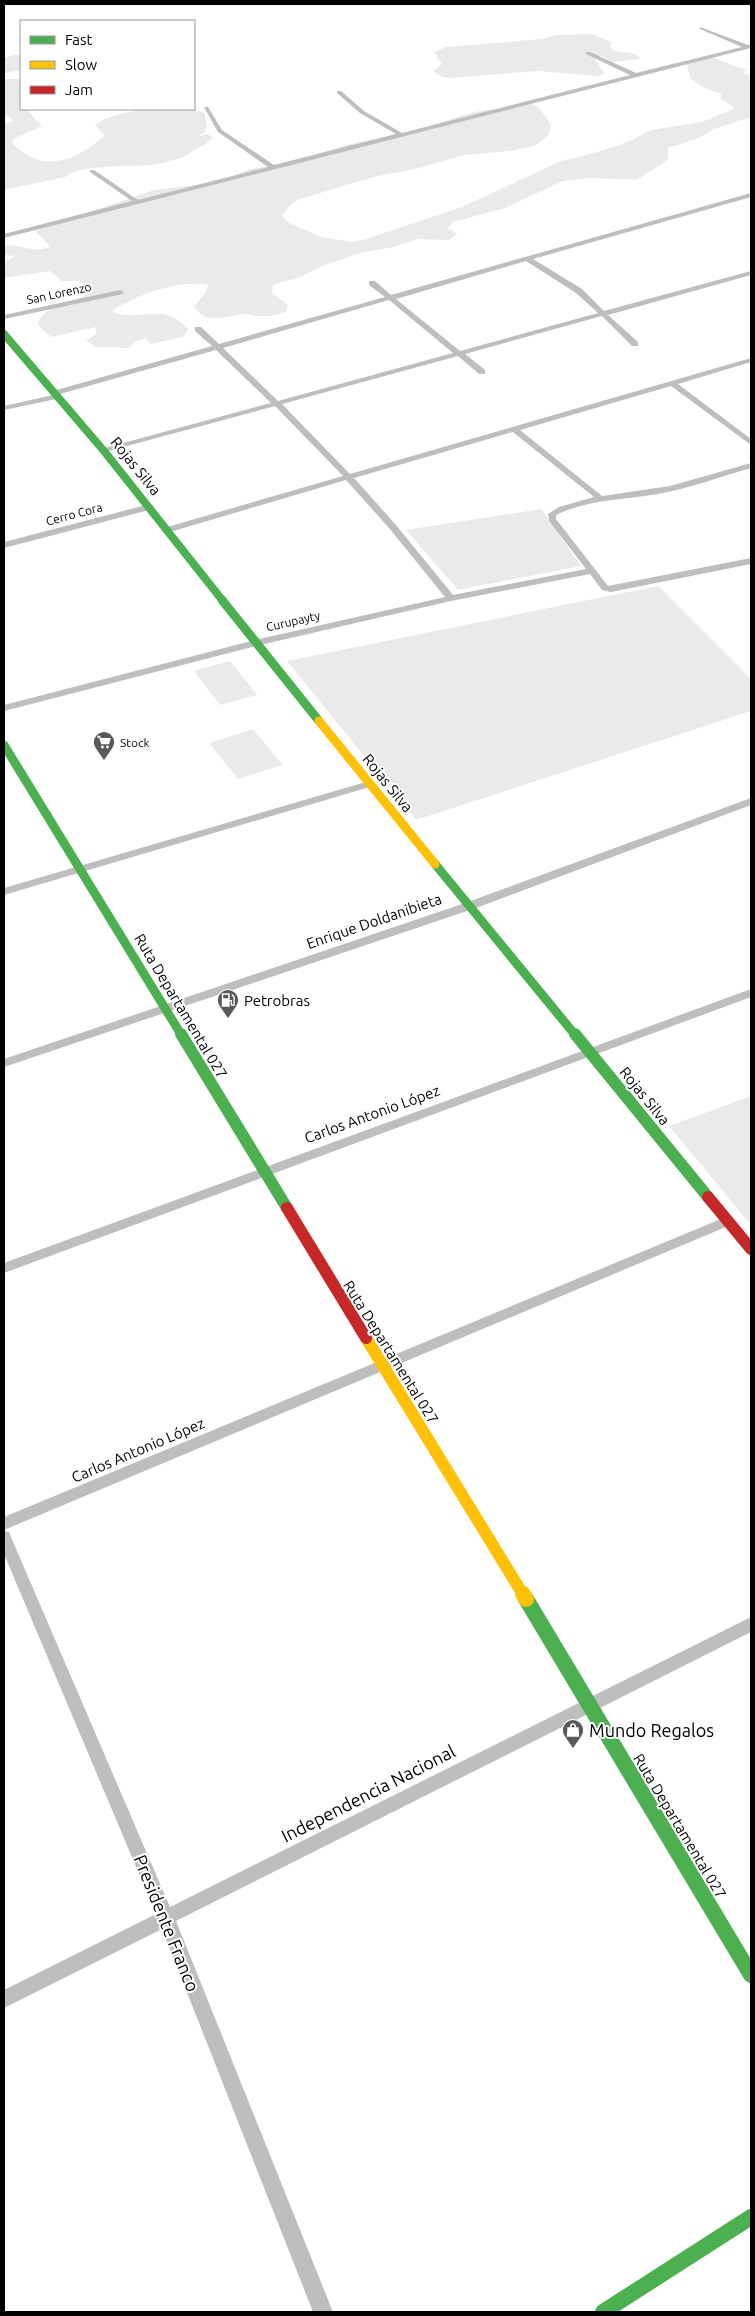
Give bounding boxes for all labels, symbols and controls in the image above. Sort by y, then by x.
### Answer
legend [20,20,195,110]
text: Fast [65,31,93,48]
text: Slow [65,56,98,73]
text: Jam [65,81,93,98]
street label: San Lorenzo [26,280,92,306]
street label: Rojas Silva [107,434,165,498]
street label: Cerro Cora [44,500,104,528]
street label: Curupayty [265,608,321,634]
supermarket icon: Stock [92,730,116,761]
place label: Stock [120,736,150,749]
street label: Rojas Silva [359,751,417,815]
street label: Enrique Doldanibieta [304,890,444,952]
street label: Ruta Departamental 027 [131,931,231,1081]
fuel station icon: Petrobras [216,988,240,1019]
place label: Petrobras [244,992,310,1009]
street label: Rojas Silva [616,1064,674,1128]
street label: Carlos Antonio López [302,1082,442,1146]
street label: Ruta Departamental 027 [340,1277,442,1427]
street label: Carlos Antonio López [69,1414,207,1486]
shop icon: Mundo Regalos [561,1718,585,1749]
place label: Mundo Regalos [589,1720,714,1740]
street label: Independencia Nacional [278,1740,459,1846]
street label: Ruta Departamental 027 [630,1751,730,1901]
street label: Presidente Franco [130,1852,204,1994]

